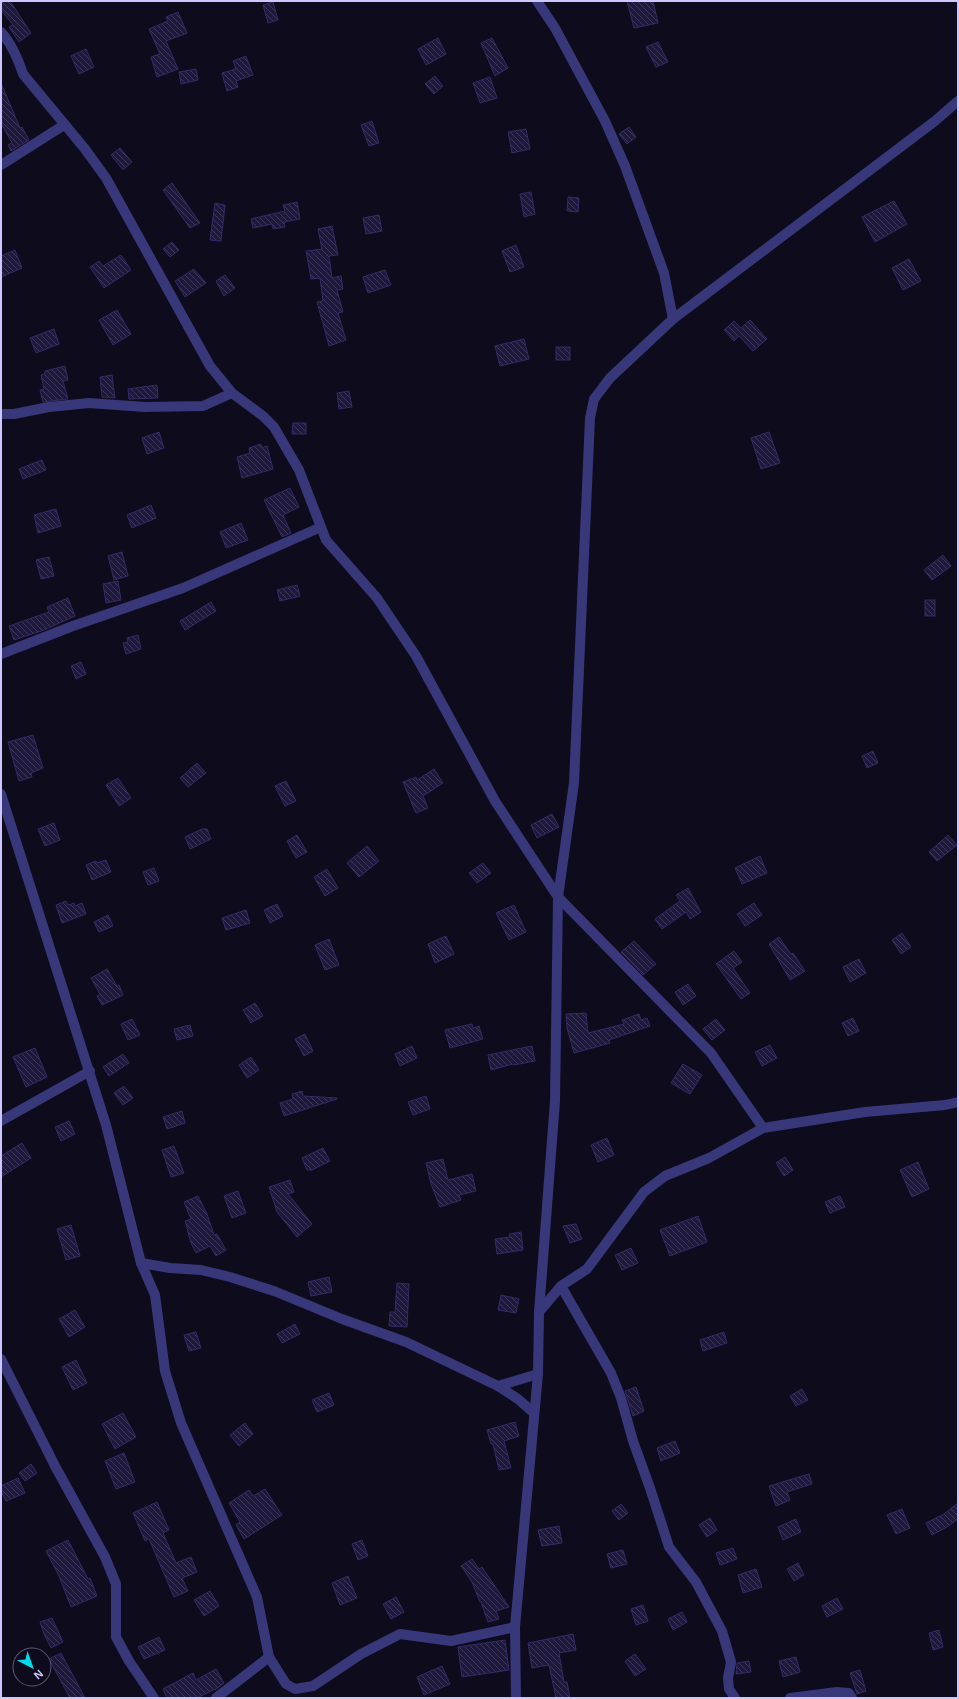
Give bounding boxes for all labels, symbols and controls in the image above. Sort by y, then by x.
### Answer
north arrow [12,1647,52,1687]
text: N [32,1667,45,1682]

